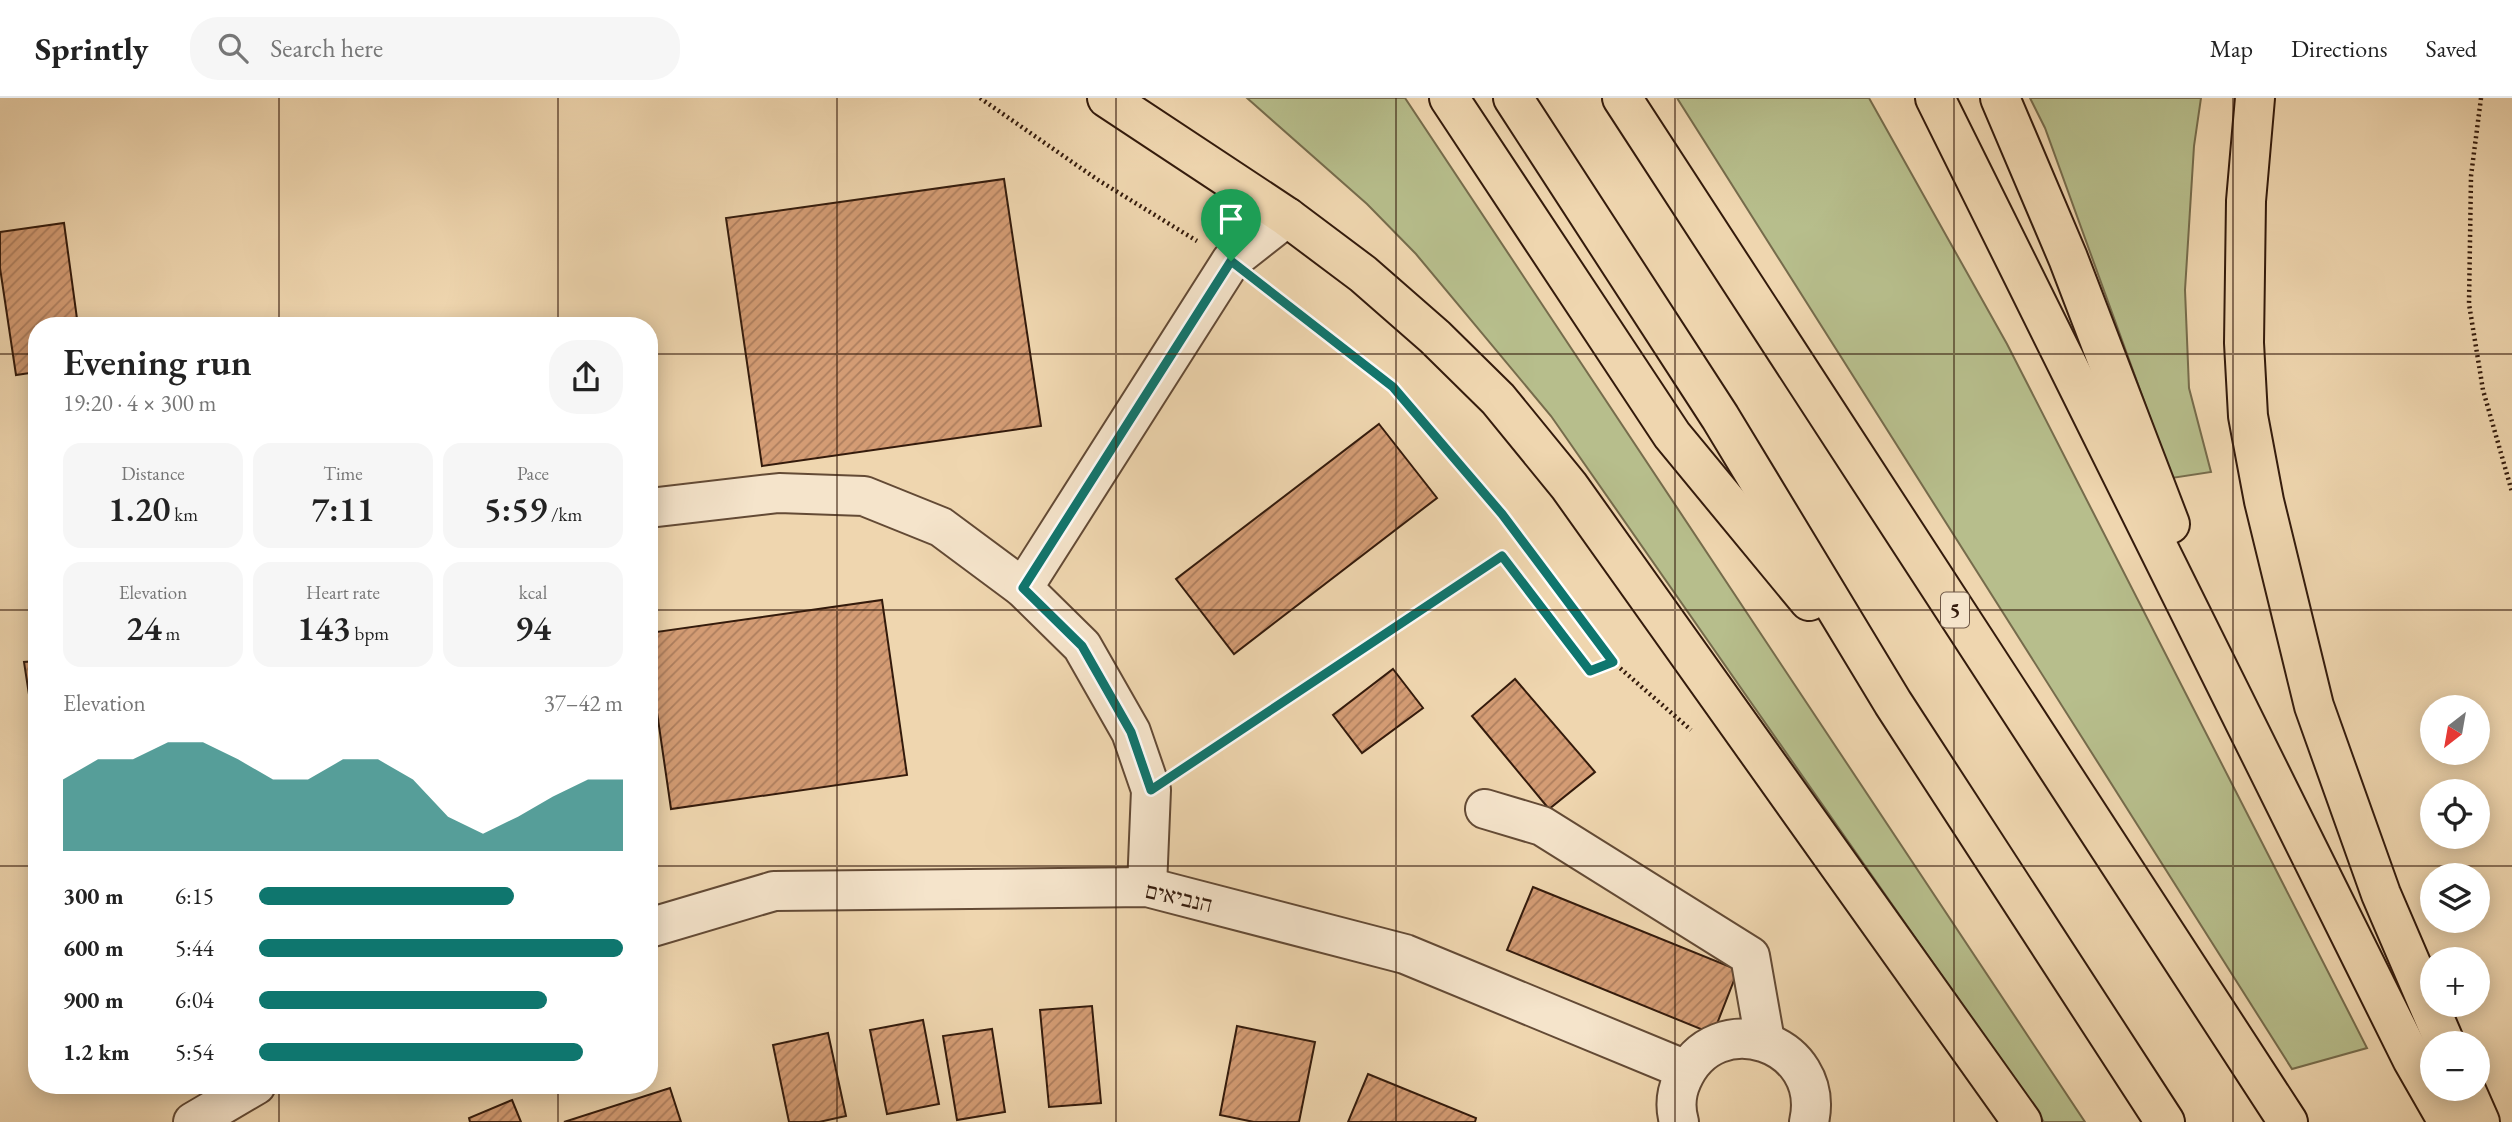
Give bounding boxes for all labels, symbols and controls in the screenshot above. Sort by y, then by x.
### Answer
search box [190,17,680,80]
text: Sprintly [35,27,148,70]
icon: search [214,29,252,67]
text: Search here [270,31,383,65]
text: Map [2210,33,2253,64]
text: Directions [2291,33,2388,64]
text: Saved [2426,33,2477,64]
pin [1201,189,1261,261]
icon: arrive [1212,200,1250,238]
text: Evening run [63,337,252,386]
button: share [549,340,623,414]
text: 19:20 · 4 × 300 m [63,388,216,418]
text: Distance [121,461,185,486]
text: Time [323,461,363,486]
text: Pace [517,461,549,486]
text: 1.20 [108,486,170,531]
text: 7:11 [311,486,375,531]
text: 5:59 [484,486,547,531]
text: km [170,502,198,527]
text: /km [547,502,582,527]
text: Elevation [119,580,187,605]
text: Heart rate [306,580,380,605]
text: kcal [519,580,547,605]
road number: 5 [1941,592,1969,628]
text: 24 [126,605,162,650]
text: 143 [297,605,351,650]
text: 94 [515,605,551,650]
text: m [162,621,180,646]
text: bpm [351,621,389,646]
text: Elevation [63,688,146,718]
text: 37–42 m [544,688,623,718]
north arrow [2420,695,2490,765]
map controls [2420,695,2490,1101]
button: locate [2420,779,2490,849]
button: layers [2420,863,2490,933]
street label: הנביאים [1142,875,1216,919]
text: 300 m [63,881,124,911]
text: 6:15 [175,881,214,911]
text: 600 m [63,933,124,963]
text: 5:44 [175,933,214,963]
button: + [2420,947,2490,1017]
text: 900 m [63,985,124,1015]
text: 6:04 [175,985,214,1015]
button: − [2420,1031,2490,1101]
text: 1.2 km [63,1037,130,1067]
text: 5:54 [175,1037,214,1067]

